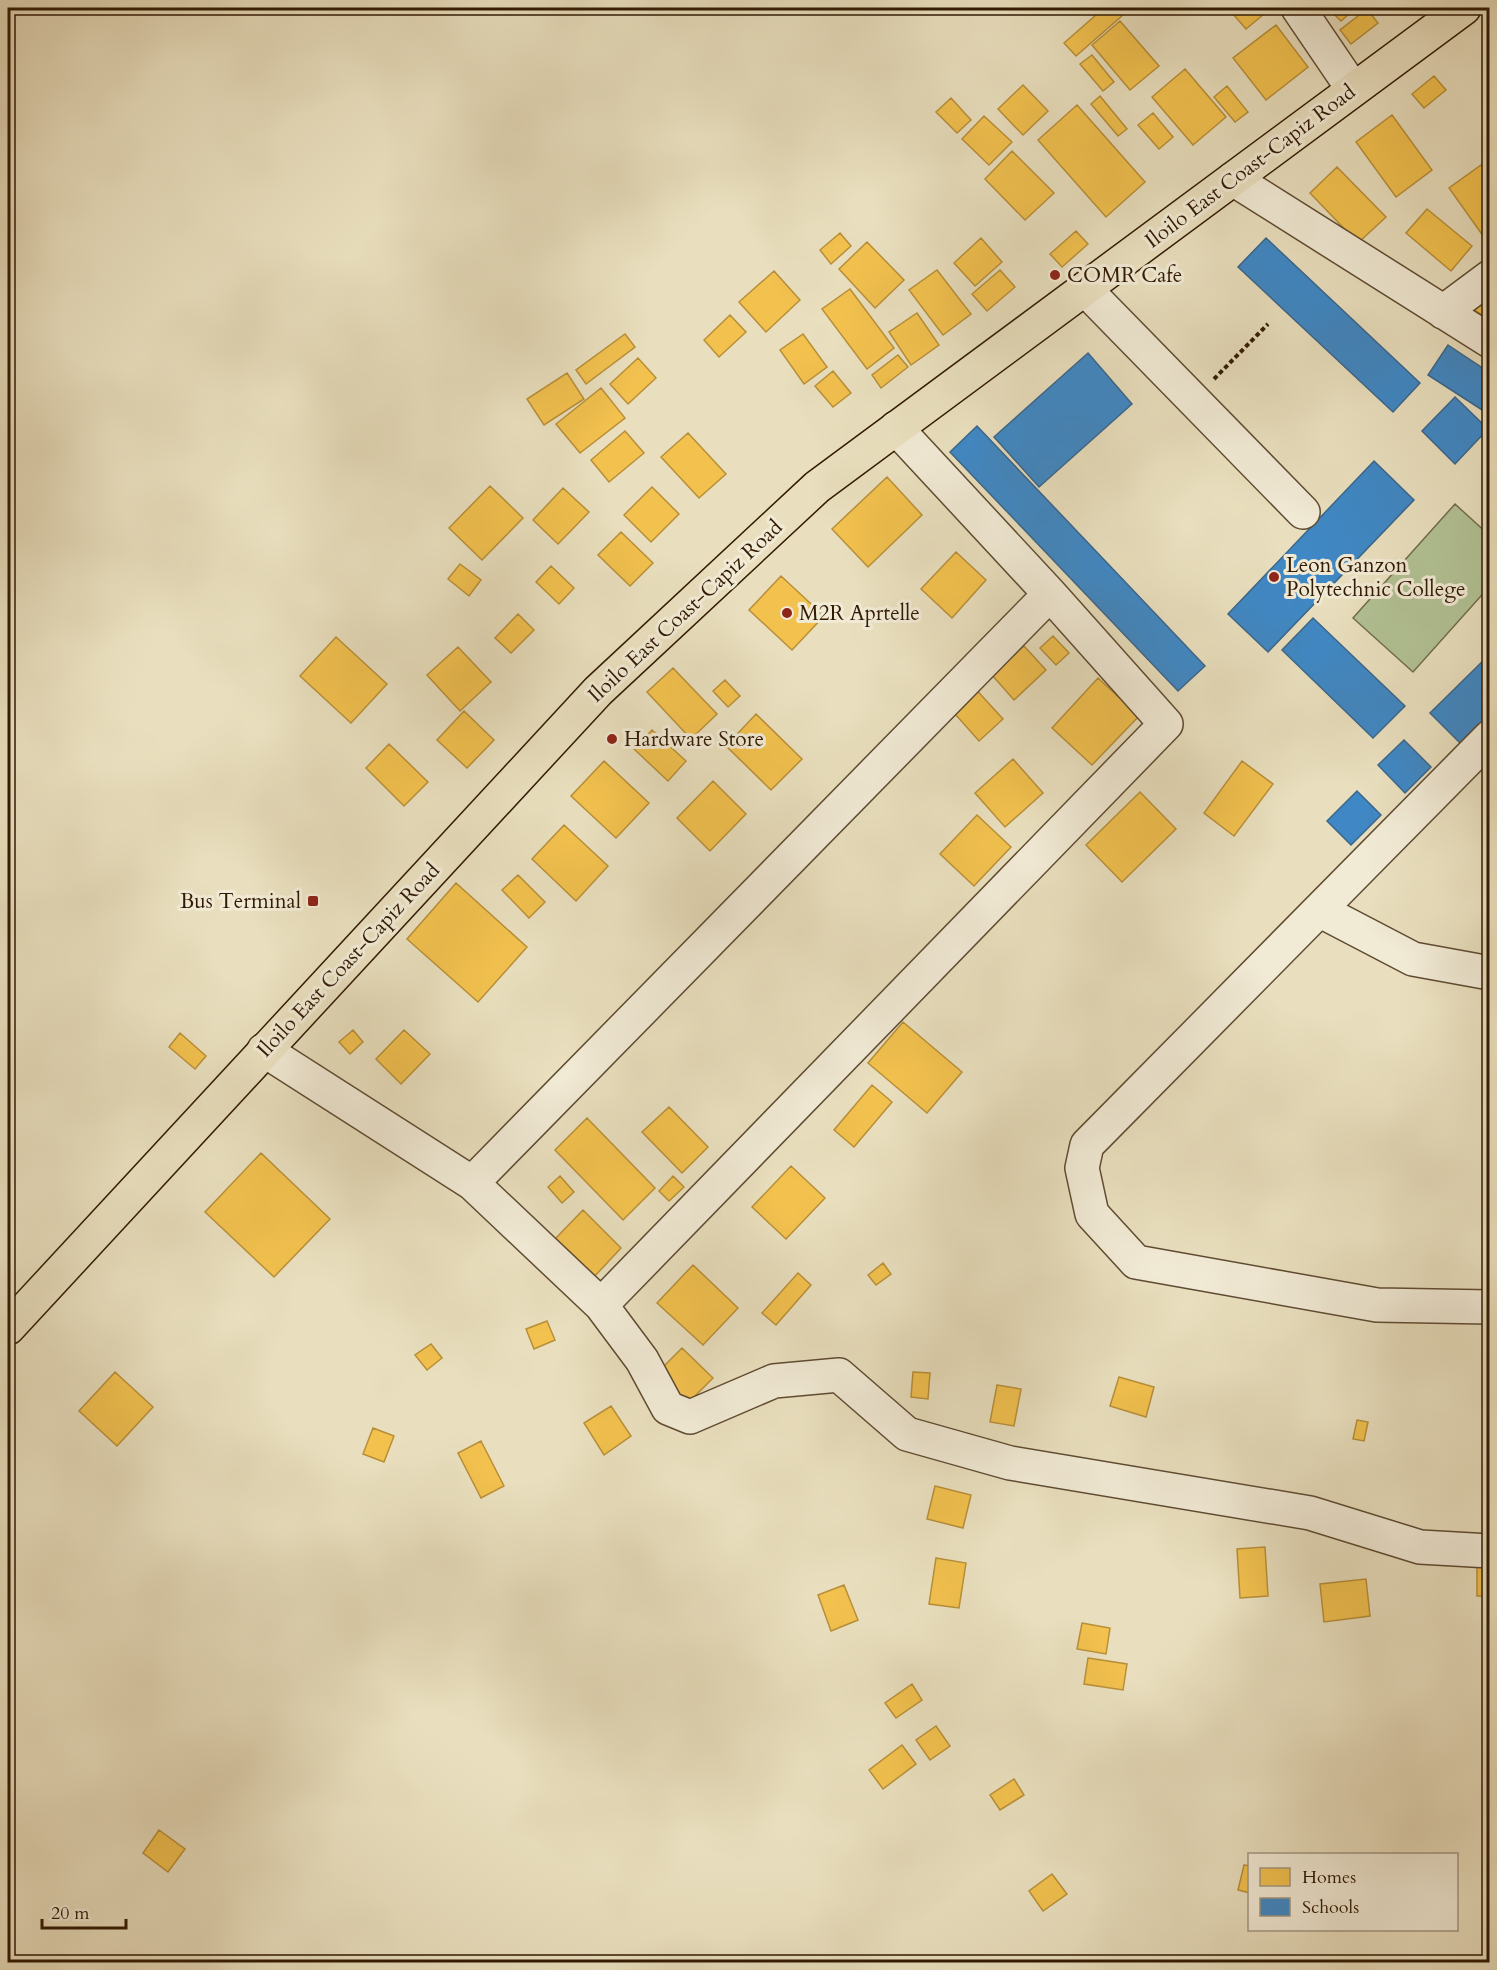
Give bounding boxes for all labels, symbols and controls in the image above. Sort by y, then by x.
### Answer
street label: Iloilo East Coast-Capiz Road [1139,78,1361,255]
place label: COMR Cafe [1067,261,1182,290]
marker: COMR Cafe [1048,268,1062,282]
street label: Iloilo East Coast-Capiz Road [582,513,789,709]
place label: Leon Ganzon Polytechnic College [1286,551,1465,604]
marker: Leon Ganzon Polytechnic College [1267,570,1281,584]
place label: M2R Aprtelle [799,599,920,628]
marker: M2R Aprtelle [780,606,794,620]
place label: Hardware Store [624,725,764,754]
marker: Hardware Store [605,732,619,746]
street label: Iloilo East Coast-Capiz Road [250,857,446,1064]
place label: Bus Terminal [180,887,301,916]
marker: Bus Terminal [306,894,320,908]
legend [1248,1853,1458,1931]
text: Homes [1302,1865,1356,1890]
scale bar [42,1892,126,1930]
text: Schools [1302,1895,1359,1920]
text: 20 m [51,1901,90,1926]

